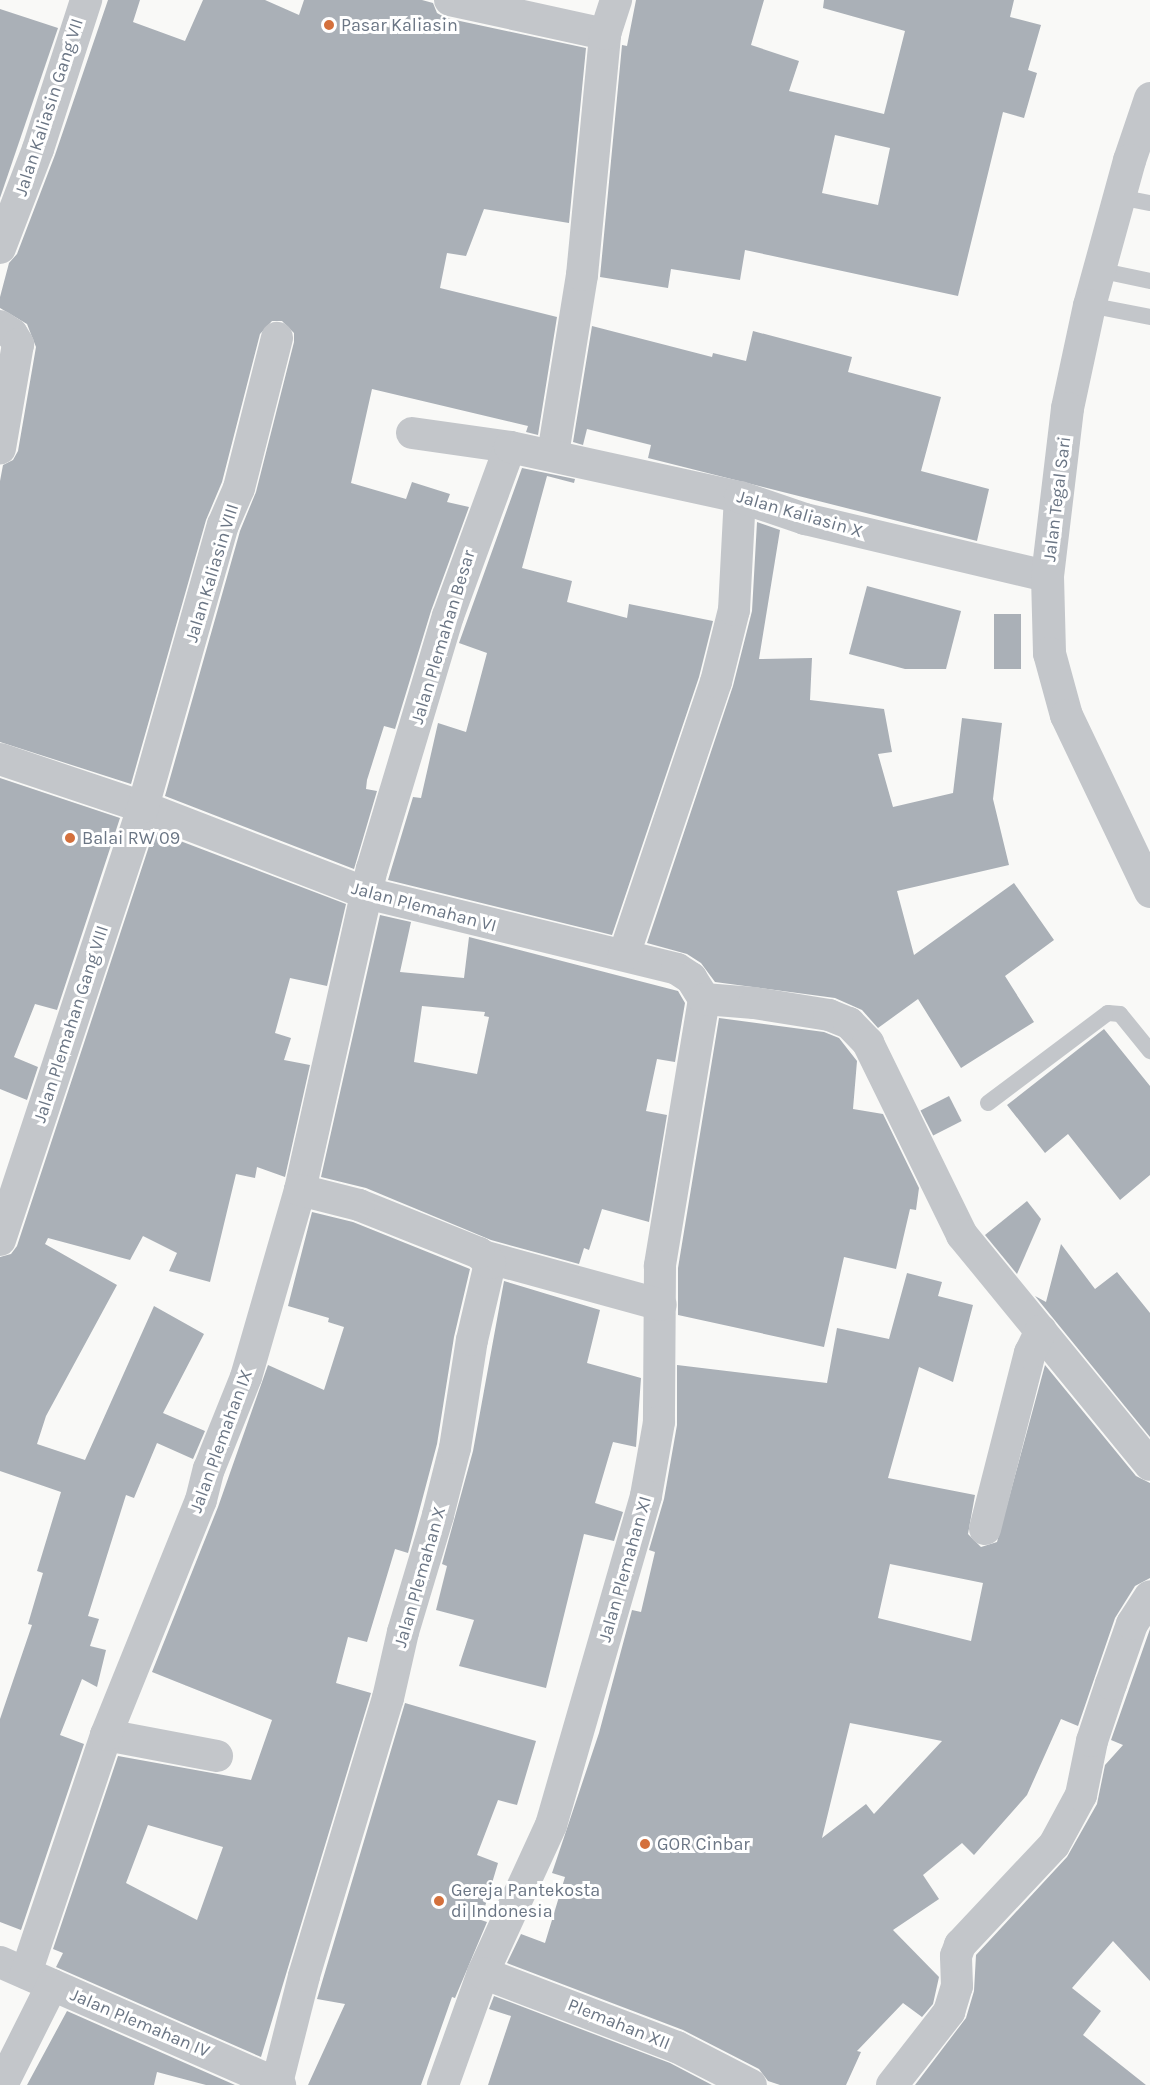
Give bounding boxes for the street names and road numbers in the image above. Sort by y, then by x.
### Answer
street label: Jalan Kaliasin Gang VII [10,16,88,198]
street label: Jalan Tegal Sari [1039,435,1075,563]
street label: Jalan Kaliasin X [735,486,865,542]
street label: Jalan Kaliasin VIII [181,501,243,645]
street label: Jalan Plemahan Besar [406,548,480,726]
street label: Jalan Plemahan VI [349,877,499,937]
street label: Jalan Plemahan Gang VIII [29,923,113,1125]
street label: Jalan Plemahan IX [185,1366,257,1516]
street label: Jalan Plemahan XI [594,1494,656,1644]
street label: Jalan Plemahan X [390,1504,450,1650]
street label: Jalan Plemahan IV [67,1984,213,2062]
street label: Plemahan XII [565,1994,673,2054]

